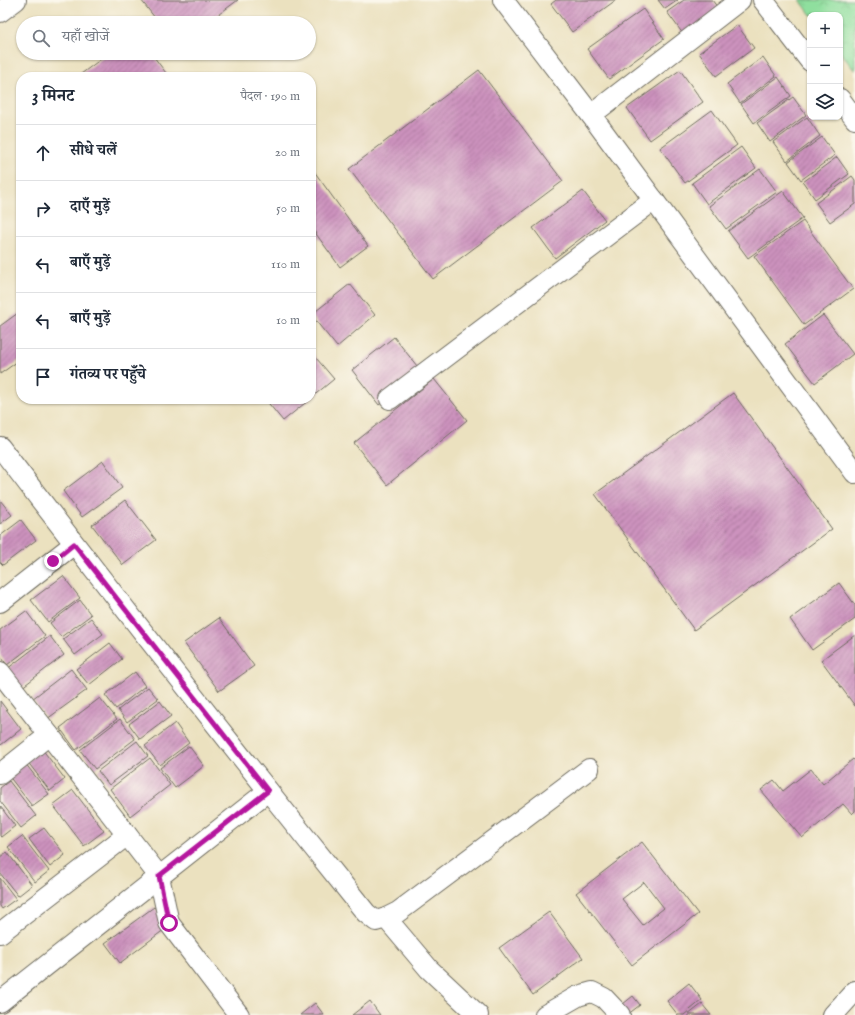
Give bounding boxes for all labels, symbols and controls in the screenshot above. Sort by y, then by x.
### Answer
map controls [807,12,843,120]
button: + [807,12,843,48]
search box [16,16,316,60]
icon: search [30,27,52,49]
text: यहाँ खोजें [62,27,109,46]
button: − [807,48,843,84]
button: layers [807,84,843,120]
text: 3 मिनट [32,86,74,107]
text: पैदल · 190 m [240,88,300,105]
text: सीधे चलें [70,141,117,160]
icon: ahead [32,142,54,164]
text: 20 m [275,144,300,161]
text: दाएँ मुड़ें [70,197,110,216]
icon: right [32,198,54,220]
text: 50 m [276,200,300,217]
text: बाएँ मुड़ें [70,253,110,272]
icon: left [32,254,54,276]
text: 110 m [271,256,300,273]
text: बाएँ मुड़ें [70,309,110,328]
icon: left [32,310,54,332]
text: 10 m [276,312,300,329]
text: गंतव्य पर पहुँचे [70,365,146,384]
icon: arrive [32,366,54,388]
route end [44,552,62,570]
route start [160,914,178,932]

